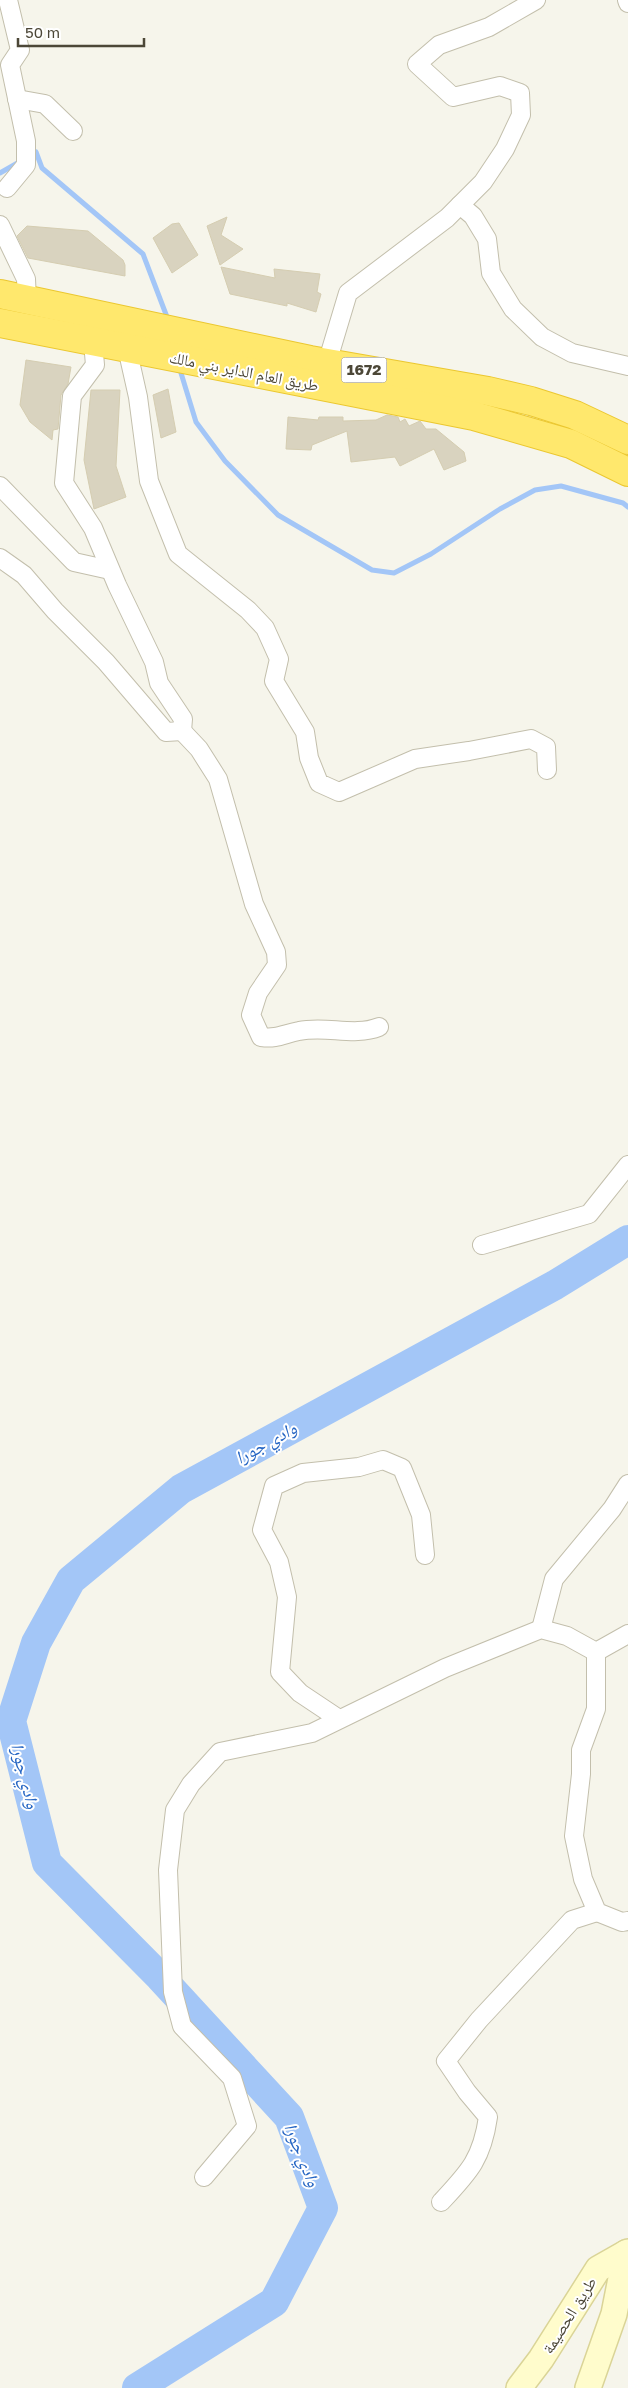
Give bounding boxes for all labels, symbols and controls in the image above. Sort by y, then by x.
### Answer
scale bar [18,15,144,47]
text: 50 m [25,23,60,41]
street label: طريق العام الداير بني مالك [167,347,320,398]
road number: 1672 [342,358,386,382]
water label: وادي جورا [231,1416,303,1472]
water label: وادي جورا [3,1741,45,1813]
water label: وادي جورا [276,2119,326,2192]
street label: طريق الحصيمة [538,2273,601,2358]

